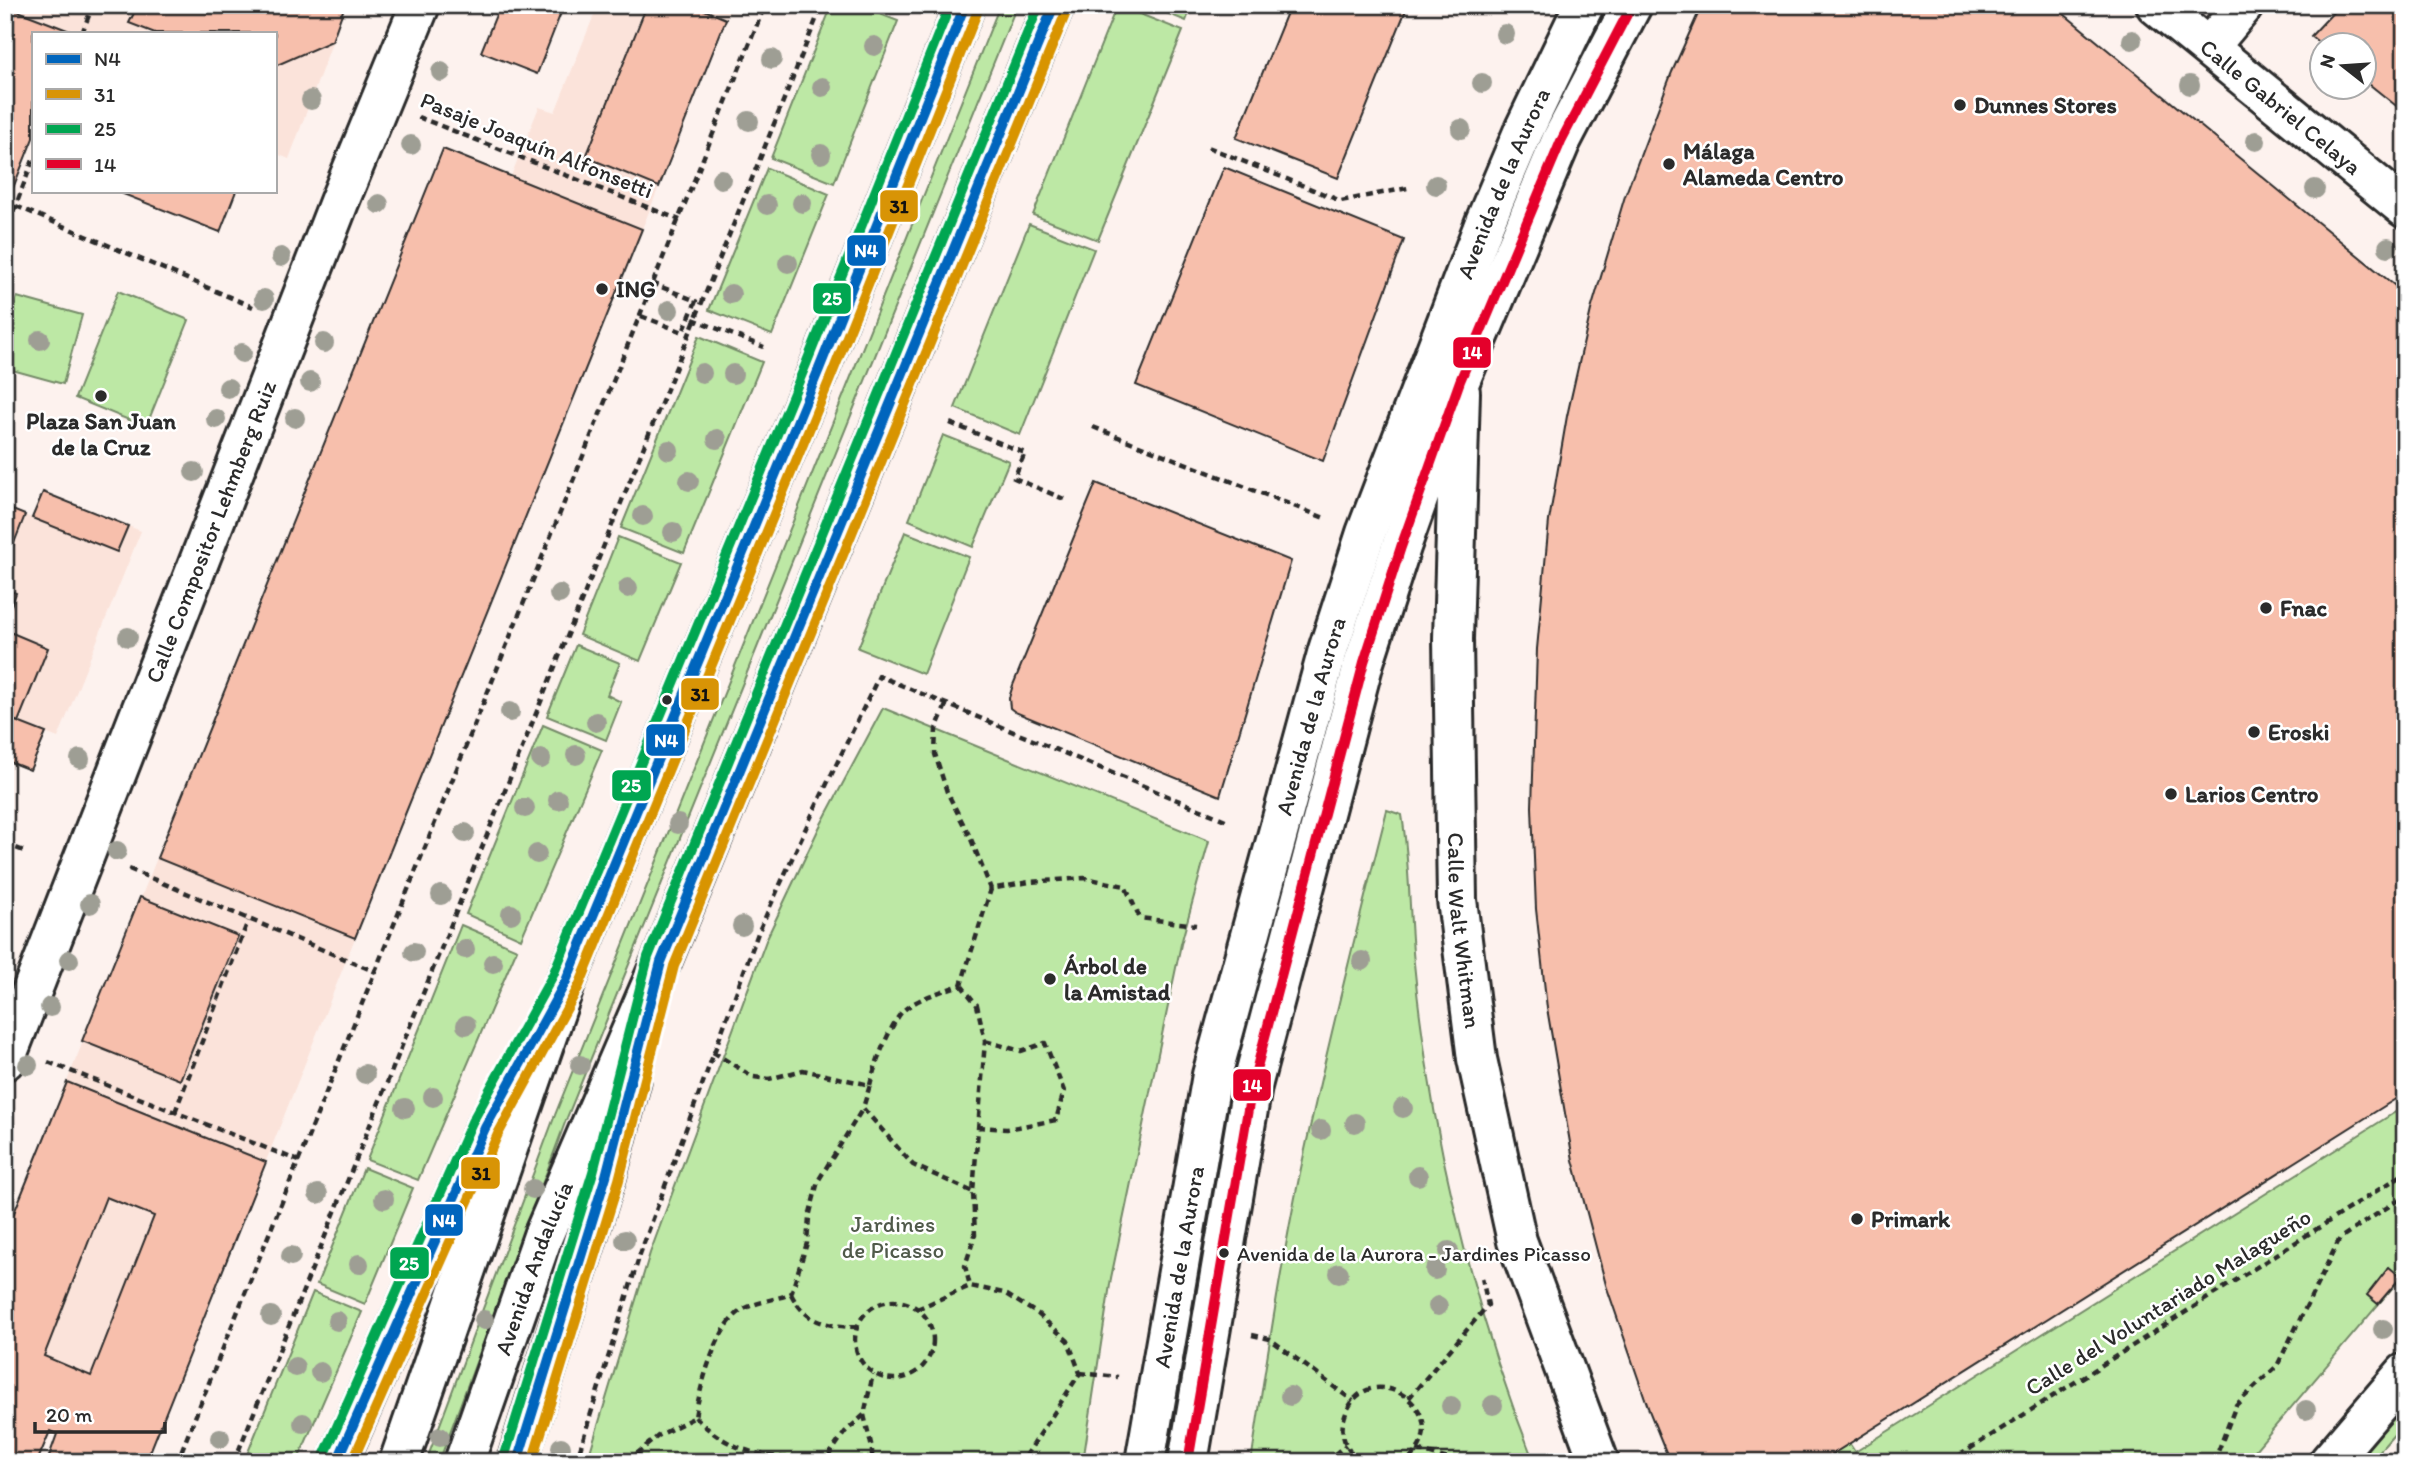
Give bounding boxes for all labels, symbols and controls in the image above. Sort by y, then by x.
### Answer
legend [32,32,276,192]
north arrow [2308,32,2378,102]
street label: Calle Gabriel Celaya [2195,33,2367,181]
text: N4 [94,46,121,71]
text: N [2314,52,2340,71]
text: 31 [94,82,115,107]
street label: Avenida de la Aurora [1451,83,1556,283]
street label: Pasaje Joaquín Alfonsetti [417,85,657,205]
place label: Dunnes Stores [1974,91,2117,119]
marker: Dunnes Stores [1952,97,1968,113]
text: 25 [94,116,116,141]
place label: Málaga Alameda Centro [1682,137,1844,191]
text: 14 [94,152,117,177]
marker: Málaga Alameda Centro [1661,156,1677,172]
line badge: 31 [879,189,919,223]
text: 31 [889,195,909,218]
line badge: N4 [846,234,887,267]
text: N4 [854,239,879,262]
place label: ING [616,275,656,303]
marker: ING [594,281,610,297]
line badge: 25 [812,282,852,315]
text: 25 [822,287,842,310]
line badge: 14 [1452,336,1492,369]
text: 14 [1462,341,1483,364]
street label: Calle Compositor Lehmberg Ruiz [139,376,282,687]
marker: Plaza San Juan de la Cruz [93,388,109,404]
place label: Plaza San Juan de la Cruz [26,407,177,461]
place label: Fnac [2280,594,2328,622]
marker: Fnac [2258,600,2274,616]
street label: Avenida de la Aurora [1270,613,1352,818]
line badge: 31 [680,677,720,711]
text: 31 [690,683,710,706]
unlabelled marker [660,693,674,707]
place label: Eroski [2268,718,2330,746]
line badge: N4 [645,723,686,757]
marker: Eroski [2246,724,2262,740]
text: N4 [654,729,679,752]
line badge: 25 [611,769,652,802]
text: 25 [621,774,641,797]
place label: Larios Centro [2185,780,2319,808]
marker: Larios Centro [2163,786,2179,802]
street label: Calle Walt Whitman [1442,832,1487,1030]
place label: Árbol de la Amistad [1063,952,1171,1006]
marker: Árbol de la Amistad [1042,971,1058,987]
line badge: 14 [1232,1068,1272,1102]
text: 14 [1242,1074,1263,1097]
line badge: 31 [460,1156,501,1190]
text: 31 [471,1162,491,1185]
street label: Avenida de la Aurora [1148,1164,1210,1370]
street label: Avenida Andalucía [488,1177,579,1359]
street label: Calle del Voluntariado Malagueño [2020,1202,2316,1402]
line badge: N4 [424,1203,464,1237]
place label: Primark [1871,1205,1951,1233]
text: N4 [432,1209,457,1232]
park label: Jardines de Picasso [842,1210,944,1264]
marker: Primark [1849,1211,1865,1227]
place label: Avenida de la Aurora - Jardines Picasso [1237,1241,1591,1266]
line badge: 25 [389,1246,430,1280]
marker: Avenida de la Aurora - Jardines Picasso [1217,1246,1231,1260]
text: 25 [399,1252,419,1275]
scale bar [35,1390,164,1434]
text: 20 m [46,1402,93,1427]

